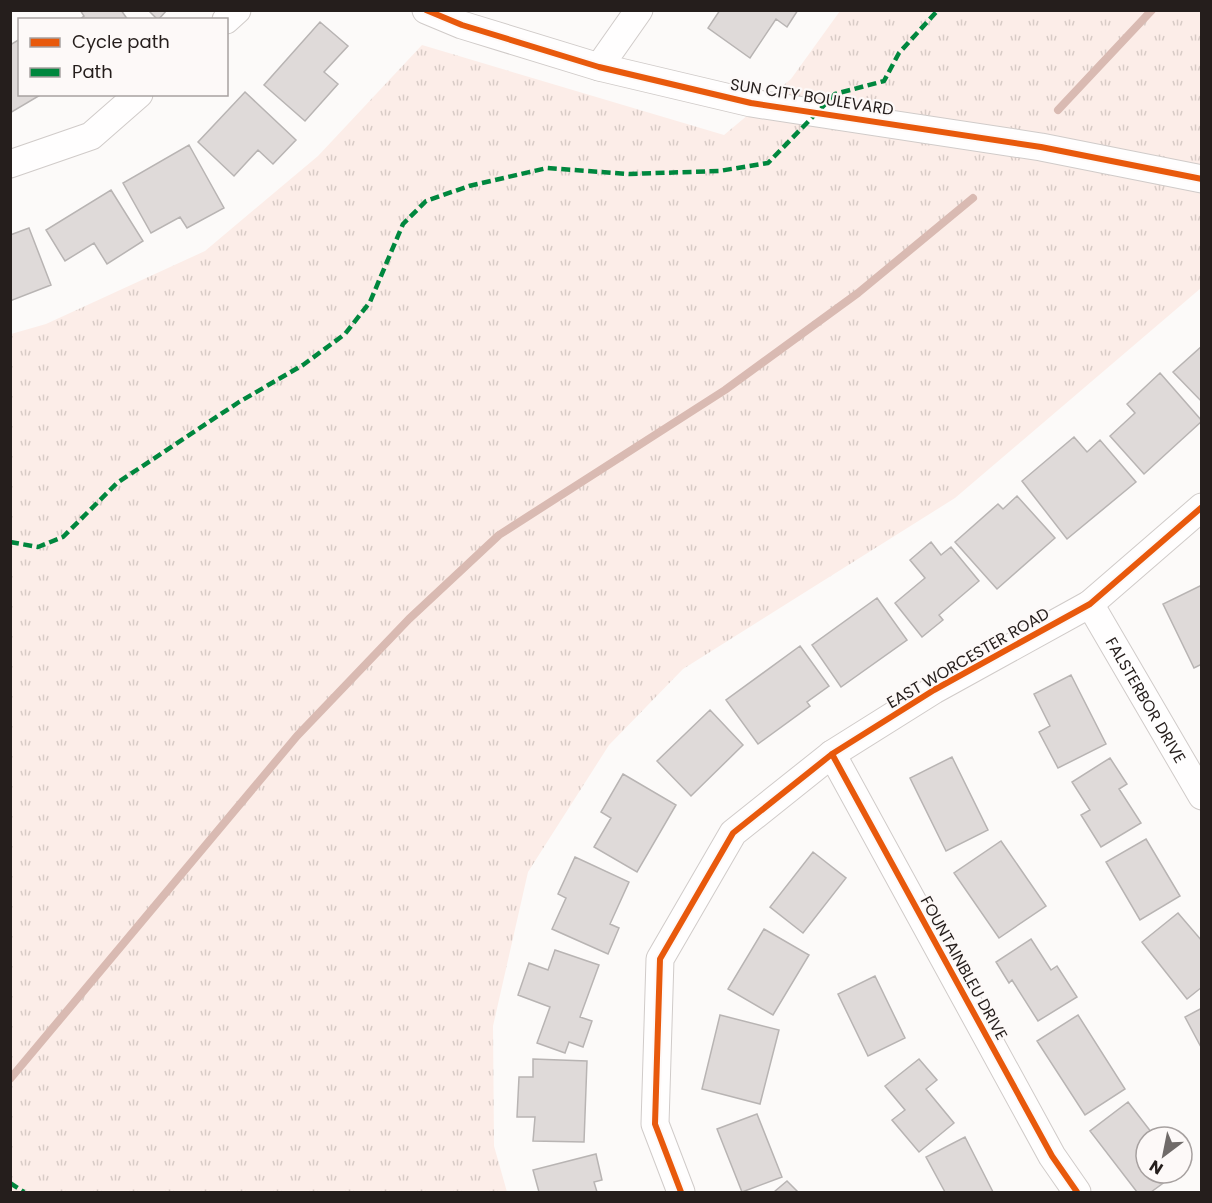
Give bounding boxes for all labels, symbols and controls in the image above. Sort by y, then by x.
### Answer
legend [18,18,228,96]
text: Cycle path [72,29,170,54]
text: Path [72,59,113,84]
street label: SUN CITY BOULEVARD [729,73,895,121]
street label: EAST WORCESTER ROAD [882,602,1054,714]
street label: FALSTERBOR DRIVE [1100,633,1192,767]
street label: FOUNTAINBLEU DRIVE [915,892,1013,1044]
north arrow [1134,1125,1194,1185]
text: N [1145,1154,1168,1180]

